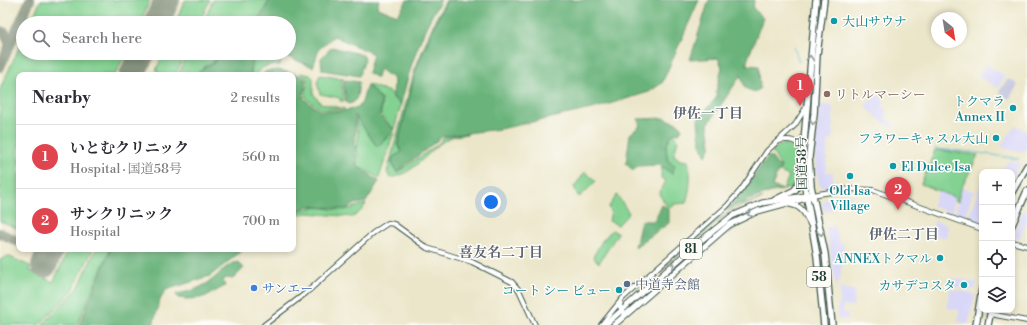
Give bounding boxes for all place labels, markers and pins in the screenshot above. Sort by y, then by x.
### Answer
place label: 大山サウナ [842,14,907,30]
marker: 大山サウナ [829,16,839,26]
pin: 1 [787,73,813,106]
place label: リトルマーシー [835,87,926,103]
marker: リトルマーシー [822,89,832,99]
place label: トクマラ Annex II [953,94,1005,125]
marker: トクマラ Annex II [1008,103,1018,113]
place label: フラワーキャスル大山 [858,131,988,147]
marker: フラワーキャスル大山 [991,133,1001,143]
place label: El Dulce Isa [901,159,971,175]
marker: El Dulce Isa [888,161,898,171]
marker: Old Isa Village [845,171,855,181]
pin: 2 [885,177,911,210]
place label: Old Isa Village [829,183,871,214]
place label: ANNEXトクマル [833,251,932,267]
marker: ANNEXトクマル [935,253,945,263]
place label: 中道寺会館 [635,277,700,293]
place label: カサデコスタ [879,278,956,294]
marker: 中道寺会館 [622,279,632,289]
marker: カサデコスタ [959,280,969,290]
place label: サンエー [262,281,313,297]
marker: サンエー [249,283,259,293]
place label: コート シー ビュー [502,283,611,299]
marker: コート シー ビュー [614,285,624,295]

